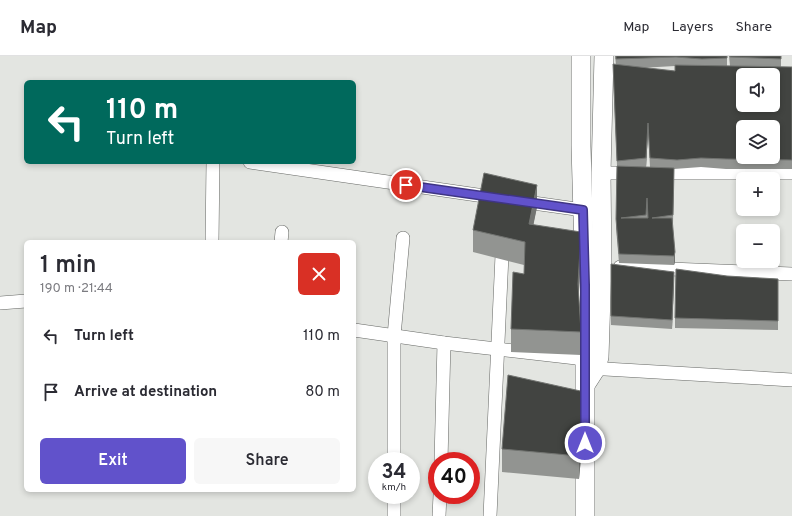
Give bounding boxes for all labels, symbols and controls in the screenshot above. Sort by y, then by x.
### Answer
text: Map [20,16,57,40]
text: Map [623,19,649,36]
text: Layers [671,19,713,36]
text: Share [735,19,772,36]
map controls [736,68,780,268]
button: sound [736,68,780,112]
text: 110 m [106,93,178,129]
icon: left [40,96,92,148]
button: layers [736,120,780,164]
text: Turn left [106,128,174,151]
pin [389,168,423,202]
button: + [736,172,780,216]
icon: arrive [395,174,417,196]
button: − [736,224,780,268]
text: 1 min [40,251,97,281]
button: close [298,253,340,295]
text: 190 m · 21:44 [40,281,113,297]
icon: left [40,325,62,347]
text: Turn left [74,327,134,346]
text: 110 m [303,327,340,346]
icon: arrive [40,381,62,403]
text: Arrive at destination [74,383,217,402]
text: 80 m [305,383,340,402]
position arrow [564,422,606,464]
button: Exit [40,438,186,484]
button: Share [194,438,340,484]
speed limit sign: 40 [428,452,480,504]
text: 34 [382,460,406,486]
text: km/h [382,481,406,494]

